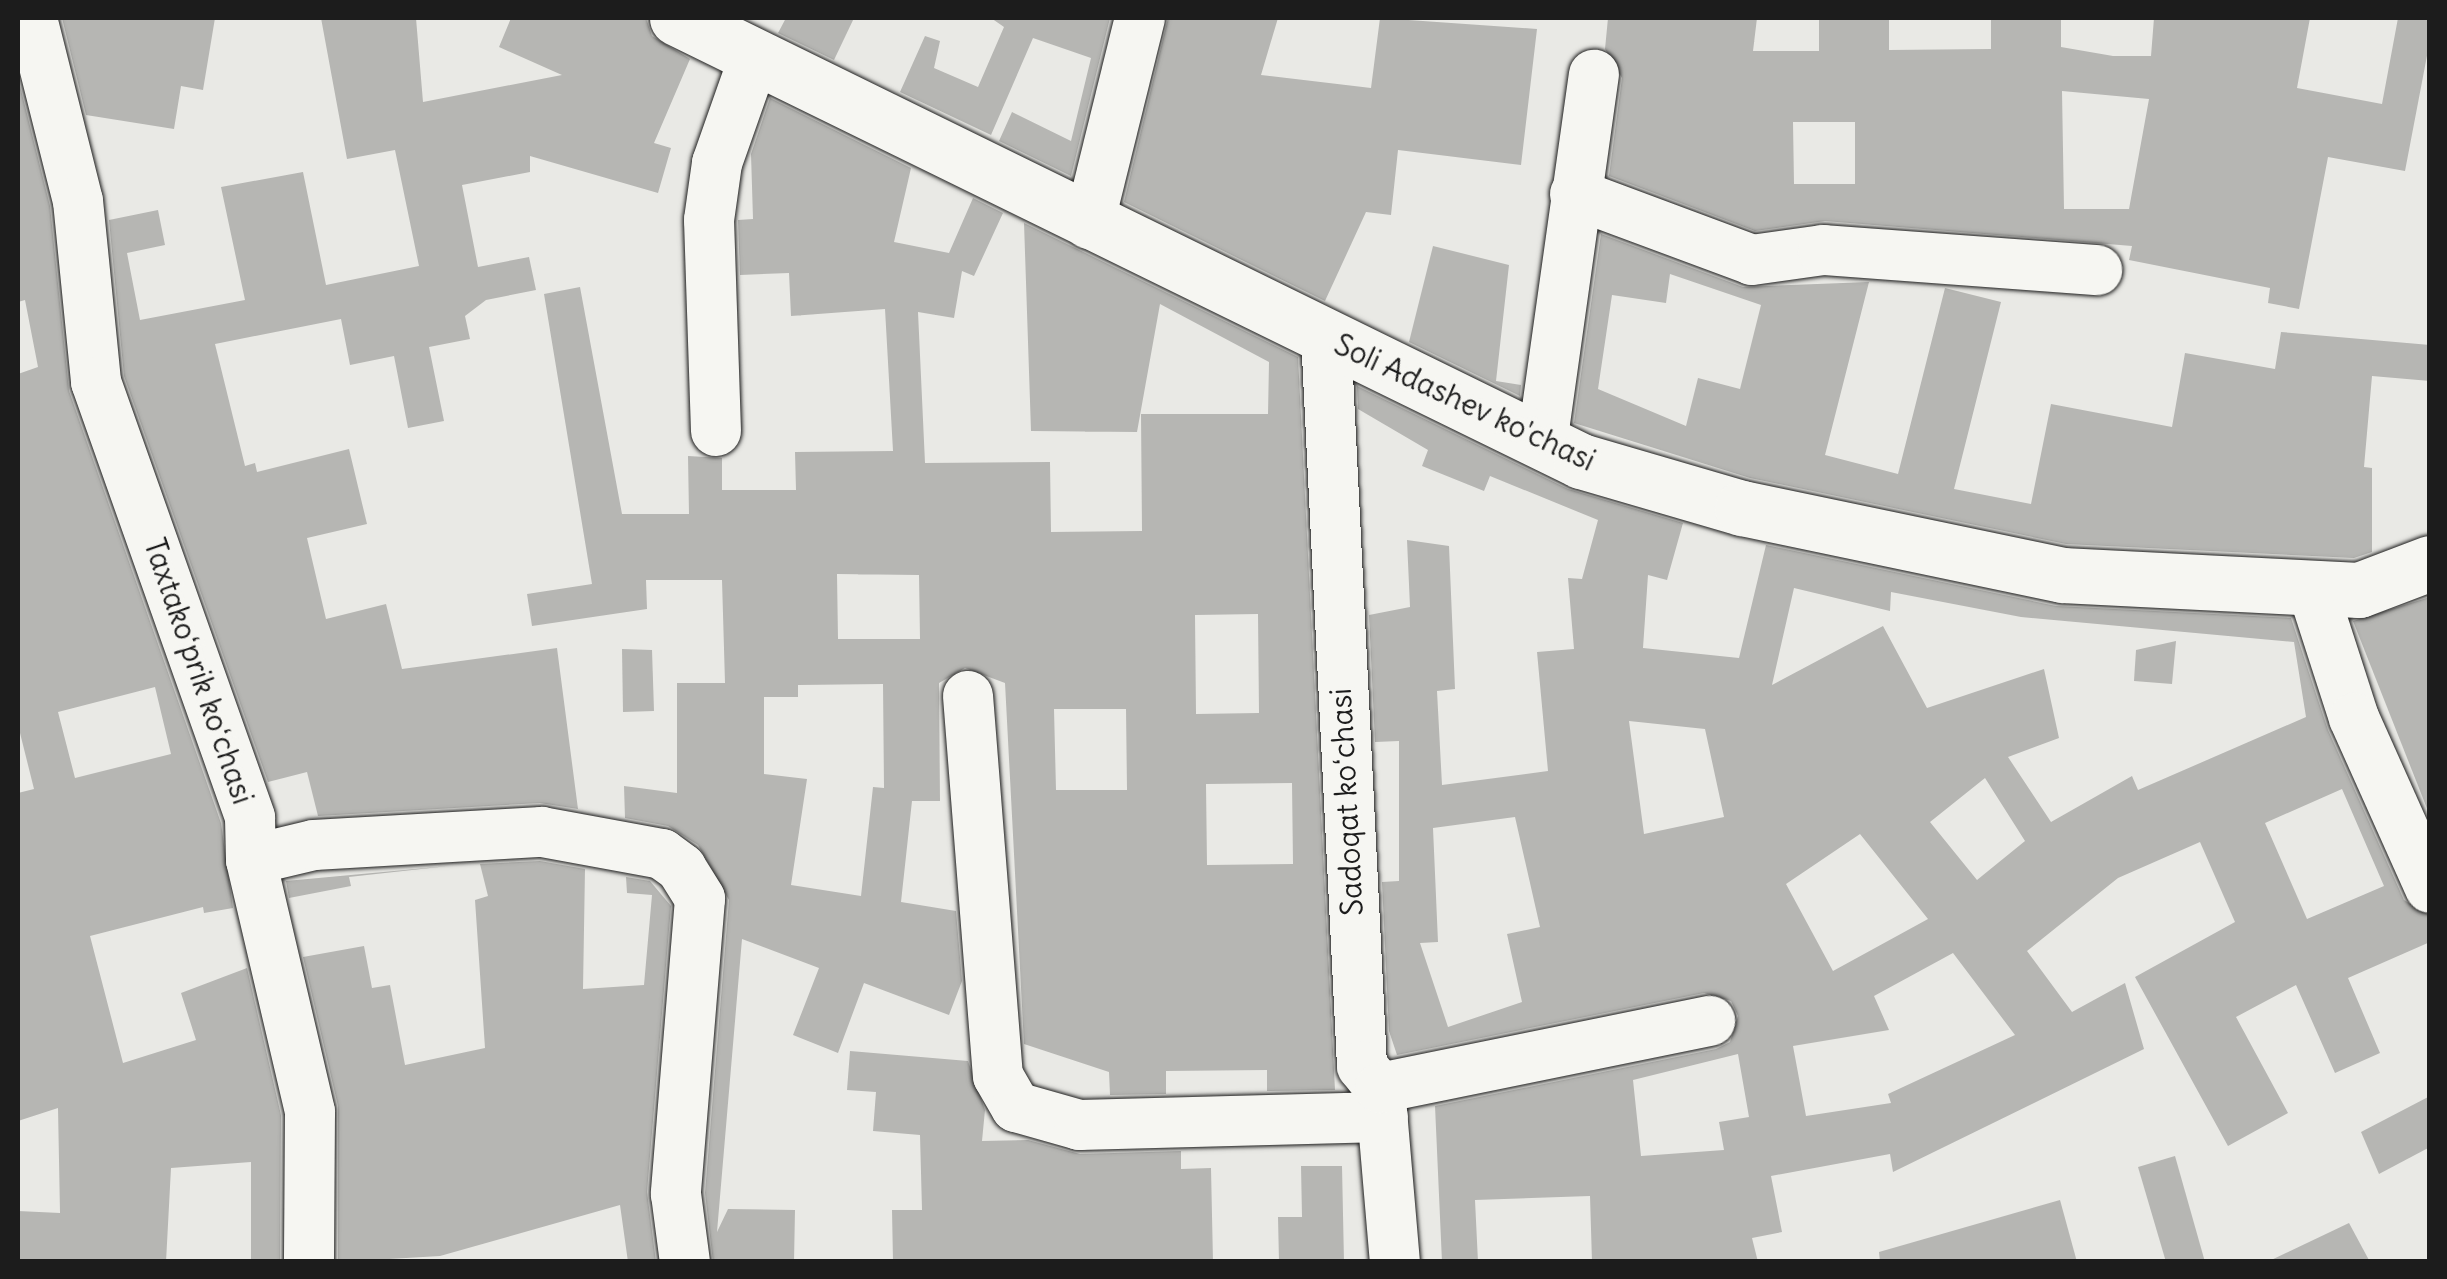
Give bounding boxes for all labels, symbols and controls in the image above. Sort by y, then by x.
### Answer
street label: Soli Adashev ko'chasi [1329,326,1601,478]
street label: Taxtakoʻprik koʻchasi [137,533,261,809]
street label: Sadoqat koʻchasi [1322,687,1370,917]

